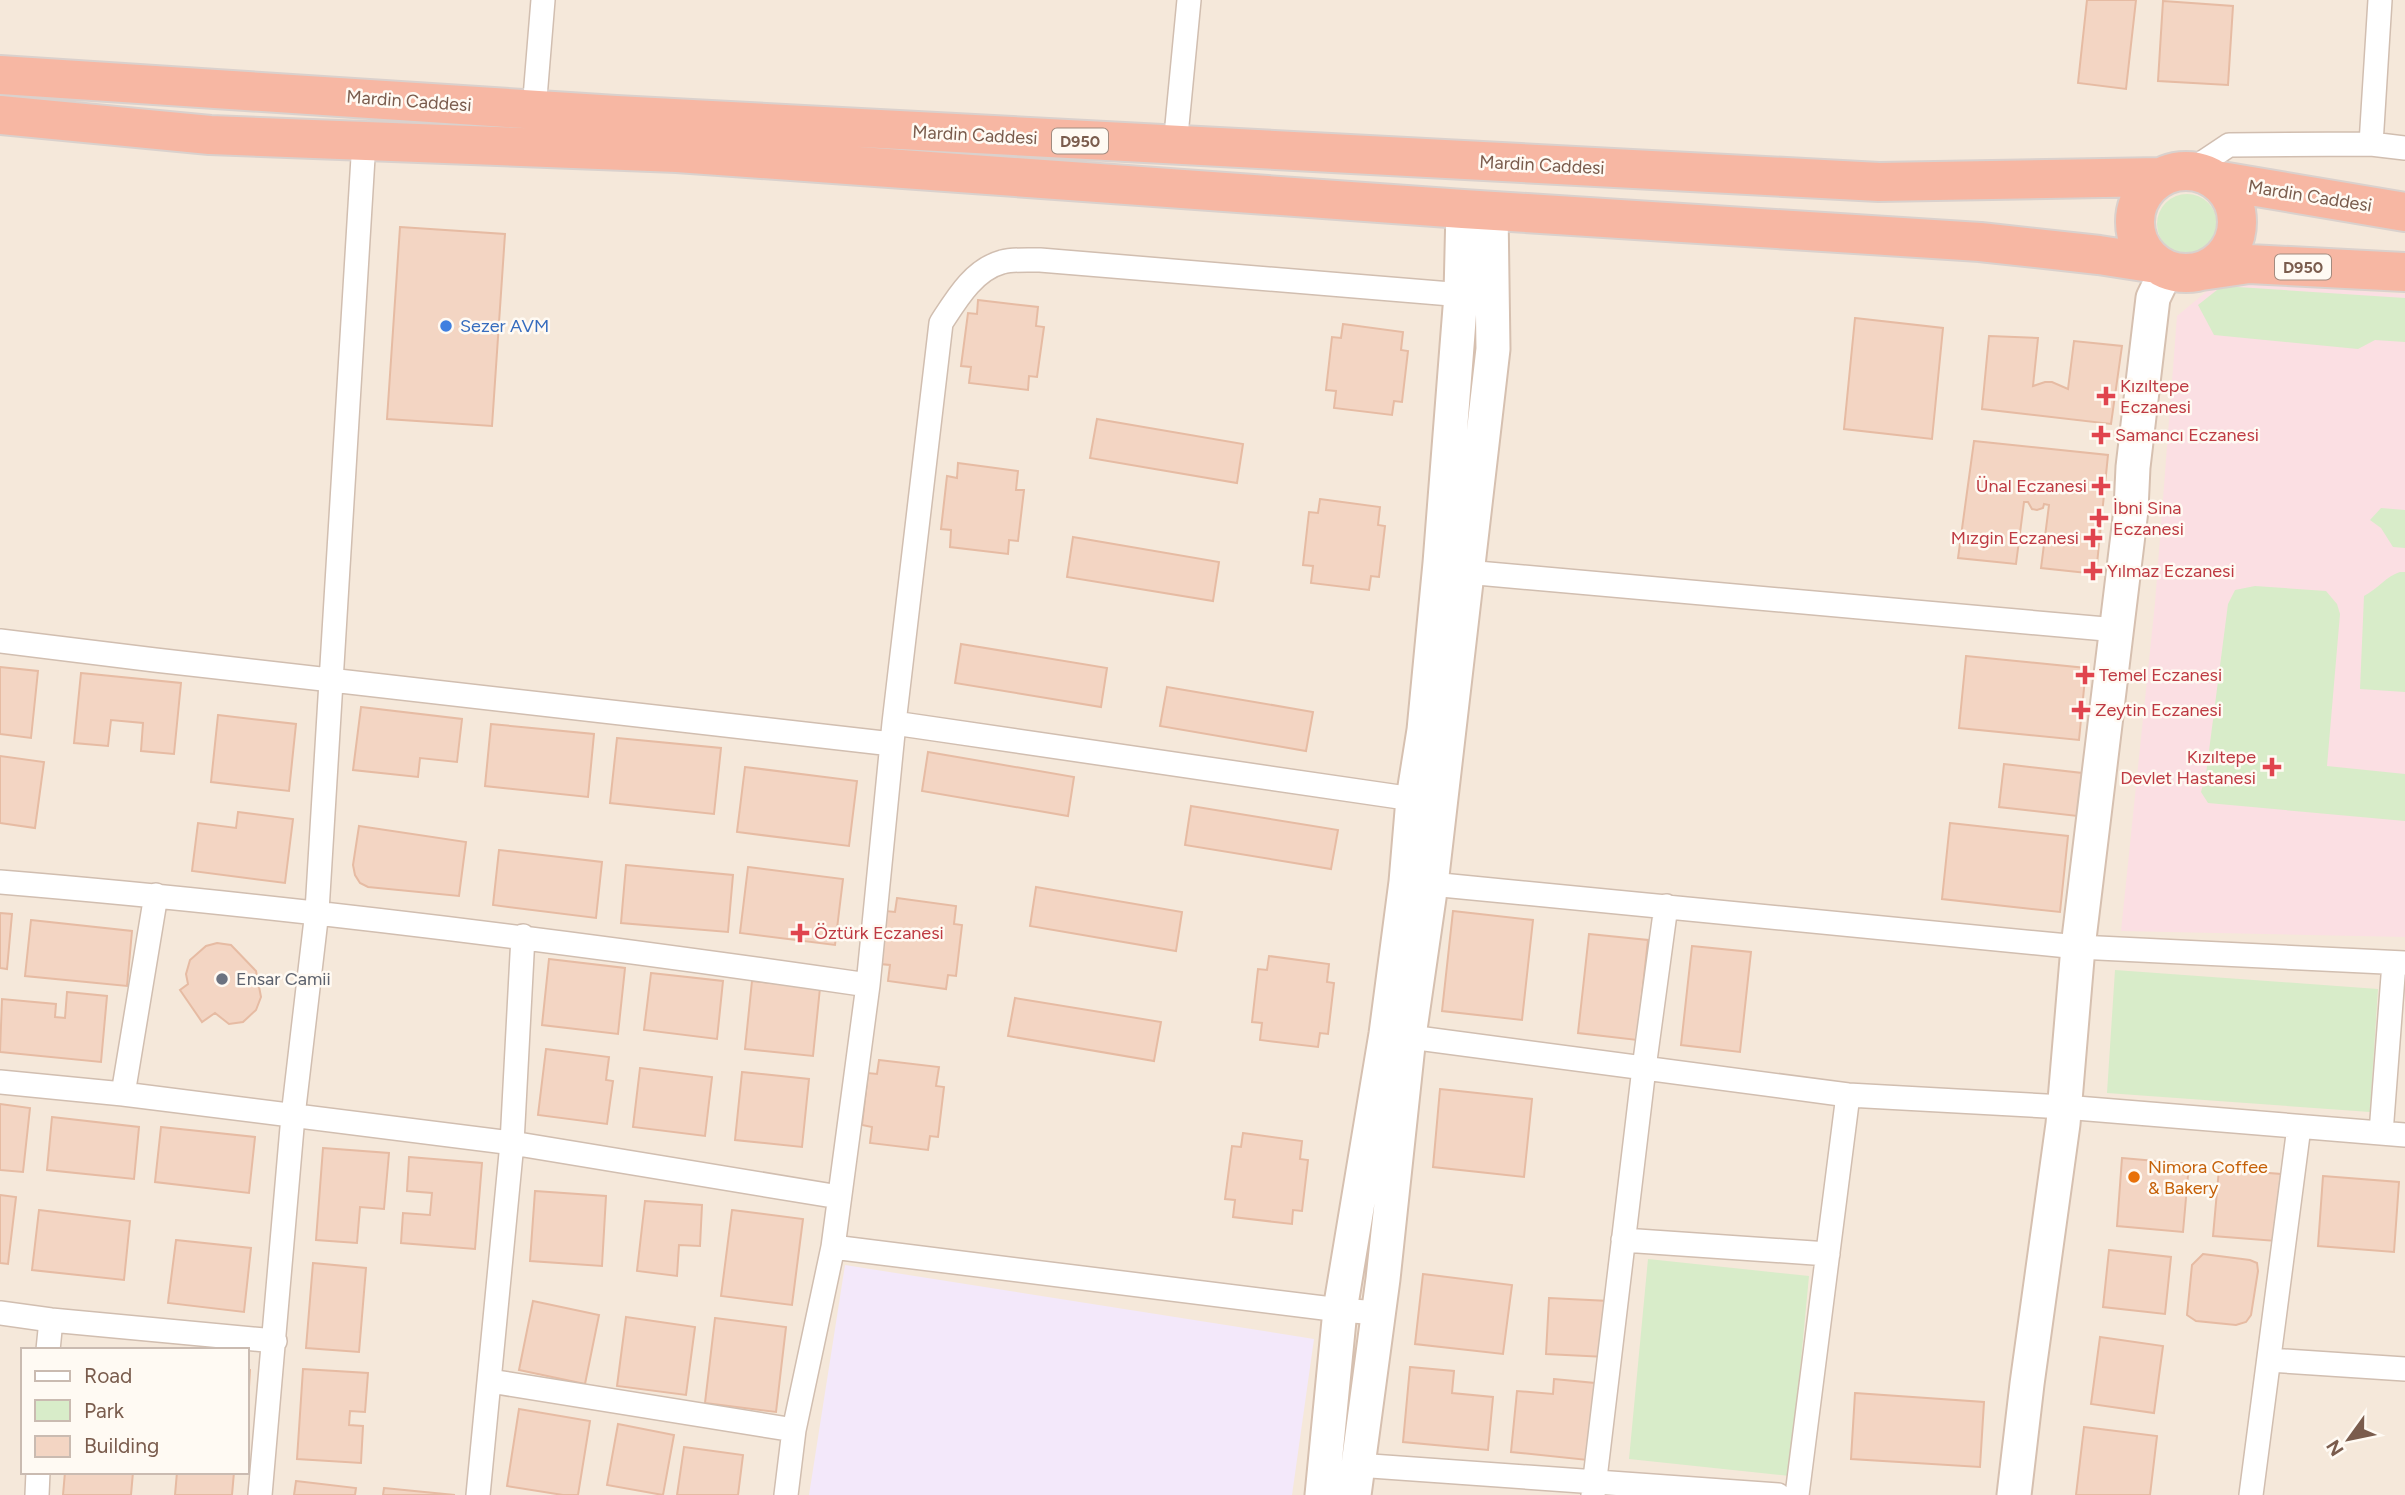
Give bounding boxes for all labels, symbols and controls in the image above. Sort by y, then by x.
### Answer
street label: Mardin Caddesi [346,86,472,116]
street label: Mardin Caddesi [912,121,1038,149]
road number: D950 [1052,128,1108,154]
street label: Mardin Caddesi [1479,151,1605,179]
street label: Mardin Caddesi [2246,175,2374,217]
road number: D950 [2275,255,2331,280]
place label: Sezer AVM [460,315,549,337]
marker: Sezer AVM [438,318,454,334]
place label: Kızıltepe Eczanesi [2120,375,2191,418]
marker: Kızıltepe Eczanesi [2098,388,2114,404]
place label: Samancı Eczanesi [2115,424,2259,446]
marker: Samancı Eczanesi [2093,427,2109,443]
place label: Ünal Eczanesi [1976,475,2087,497]
marker: Ünal Eczanesi [2093,478,2109,494]
place label: İbni Sina Eczanesi [2113,497,2184,540]
marker: İbni Sina Eczanesi [2091,510,2107,526]
place label: Mızgin Eczanesi [1951,527,2079,549]
marker: Mızgin Eczanesi [2085,530,2101,546]
place label: Yılmaz Eczanesi [2107,560,2235,582]
marker: Yılmaz Eczanesi [2085,563,2101,579]
place label: Temel Eczanesi [2099,664,2222,686]
marker: Temel Eczanesi [2077,667,2093,683]
place label: Zeytin Eczanesi [2095,699,2222,721]
marker: Zeytin Eczanesi [2073,702,2089,718]
place label: Kızıltepe Devlet Hastanesi [2120,746,2256,789]
marker: Kızıltepe Devlet Hastanesi [2262,757,2282,777]
place label: Öztürk Eczanesi [814,922,944,944]
marker: Öztürk Eczanesi [792,925,808,941]
place label: Ensar Camii [236,968,331,990]
marker: Ensar Camii [214,971,230,987]
place label: Nimora Coffee & Bakery [2148,1156,2268,1199]
marker: Nimora Coffee & Bakery [2126,1169,2142,1185]
legend [21,1348,248,1474]
text: Road [84,1363,132,1388]
text: Park [84,1398,125,1423]
north arrow [2314,1404,2384,1474]
text: Building [84,1433,159,1458]
text: N [2322,1436,2349,1460]

